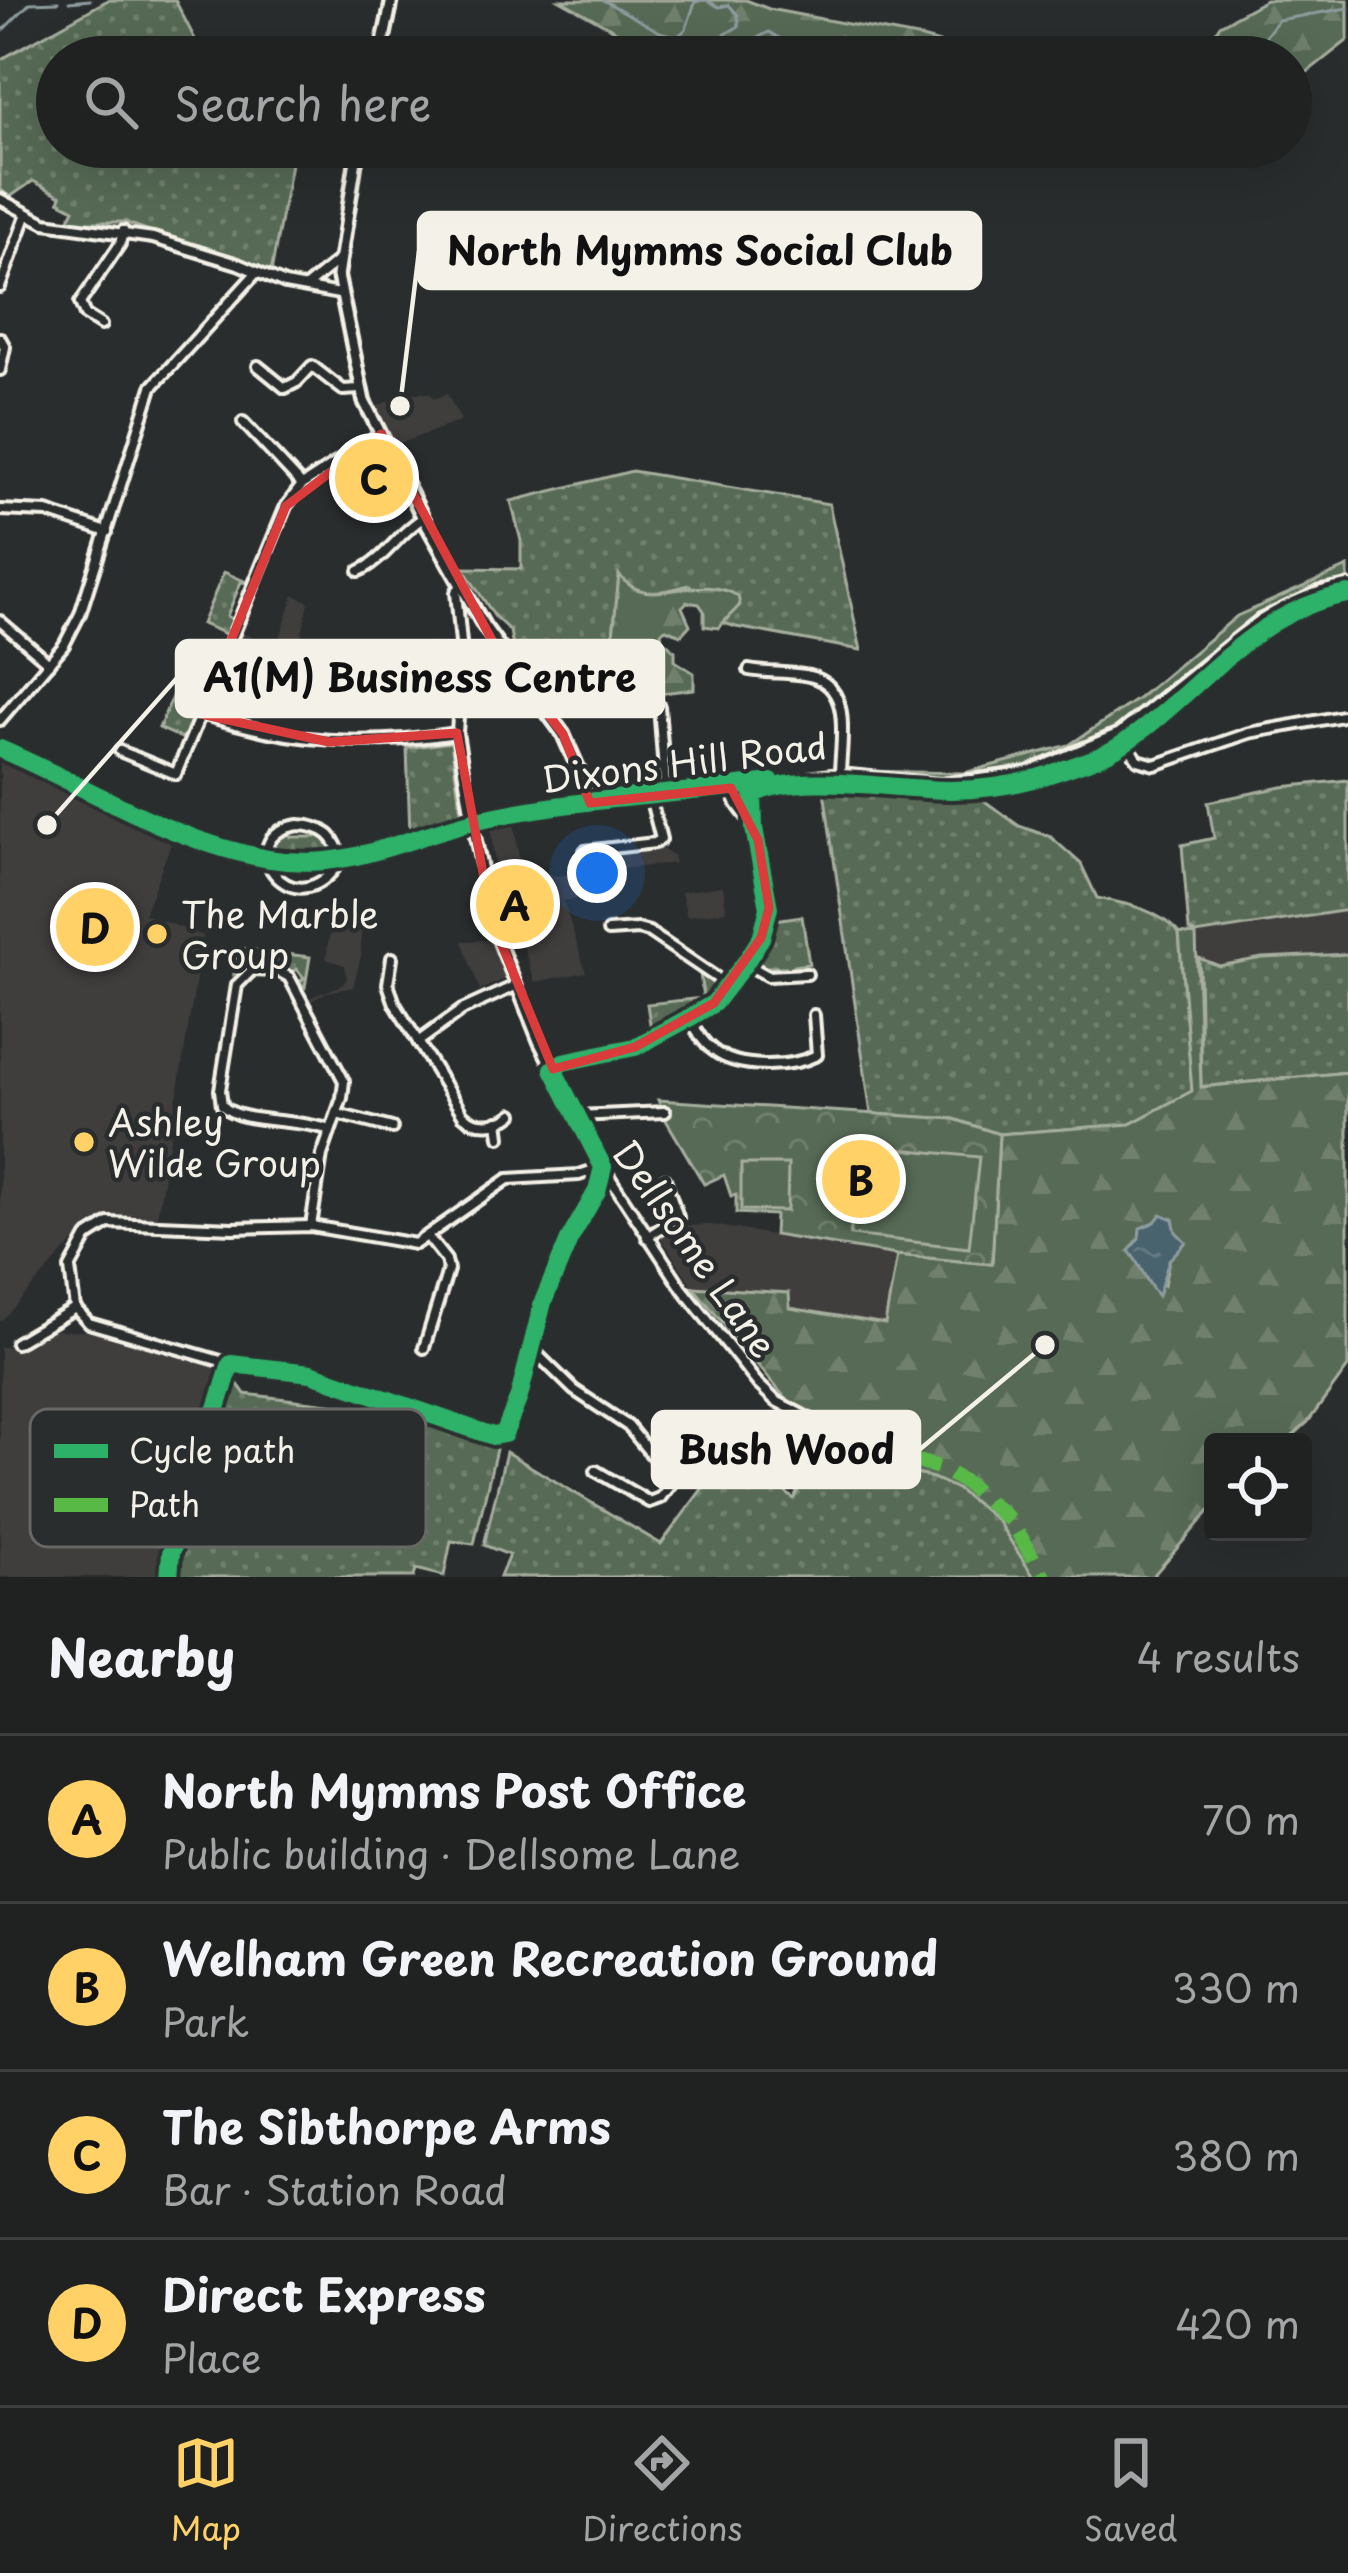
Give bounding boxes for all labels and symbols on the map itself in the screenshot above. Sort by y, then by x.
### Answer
callout: North Mymms Social Club [419,213,980,288]
text: North Mymms Social Club [447,219,953,278]
pin: C [335,433,413,523]
callout: A1(M) Business Centre [177,641,663,716]
text: A1(M) Business Centre [204,646,636,705]
street label: Dixons Hill Road [538,717,830,805]
your location [567,843,627,903]
pin: A [476,859,554,949]
pin: D [56,882,134,972]
place label: The Marble Group [181,886,379,981]
marker: The Marble Group [144,921,170,947]
place label: Ashley Wilde Group [108,1094,321,1189]
street label: Dellsome Lane [601,1128,791,1368]
marker: Ashley Wilde Group [71,1129,97,1155]
pin: B [822,1134,900,1224]
legend [30,1409,426,1547]
callout: Bush Wood [653,1412,919,1487]
text: Bush Wood [677,1418,895,1477]
text: Cycle path [129,1424,295,1474]
text: Path [129,1478,200,1528]

